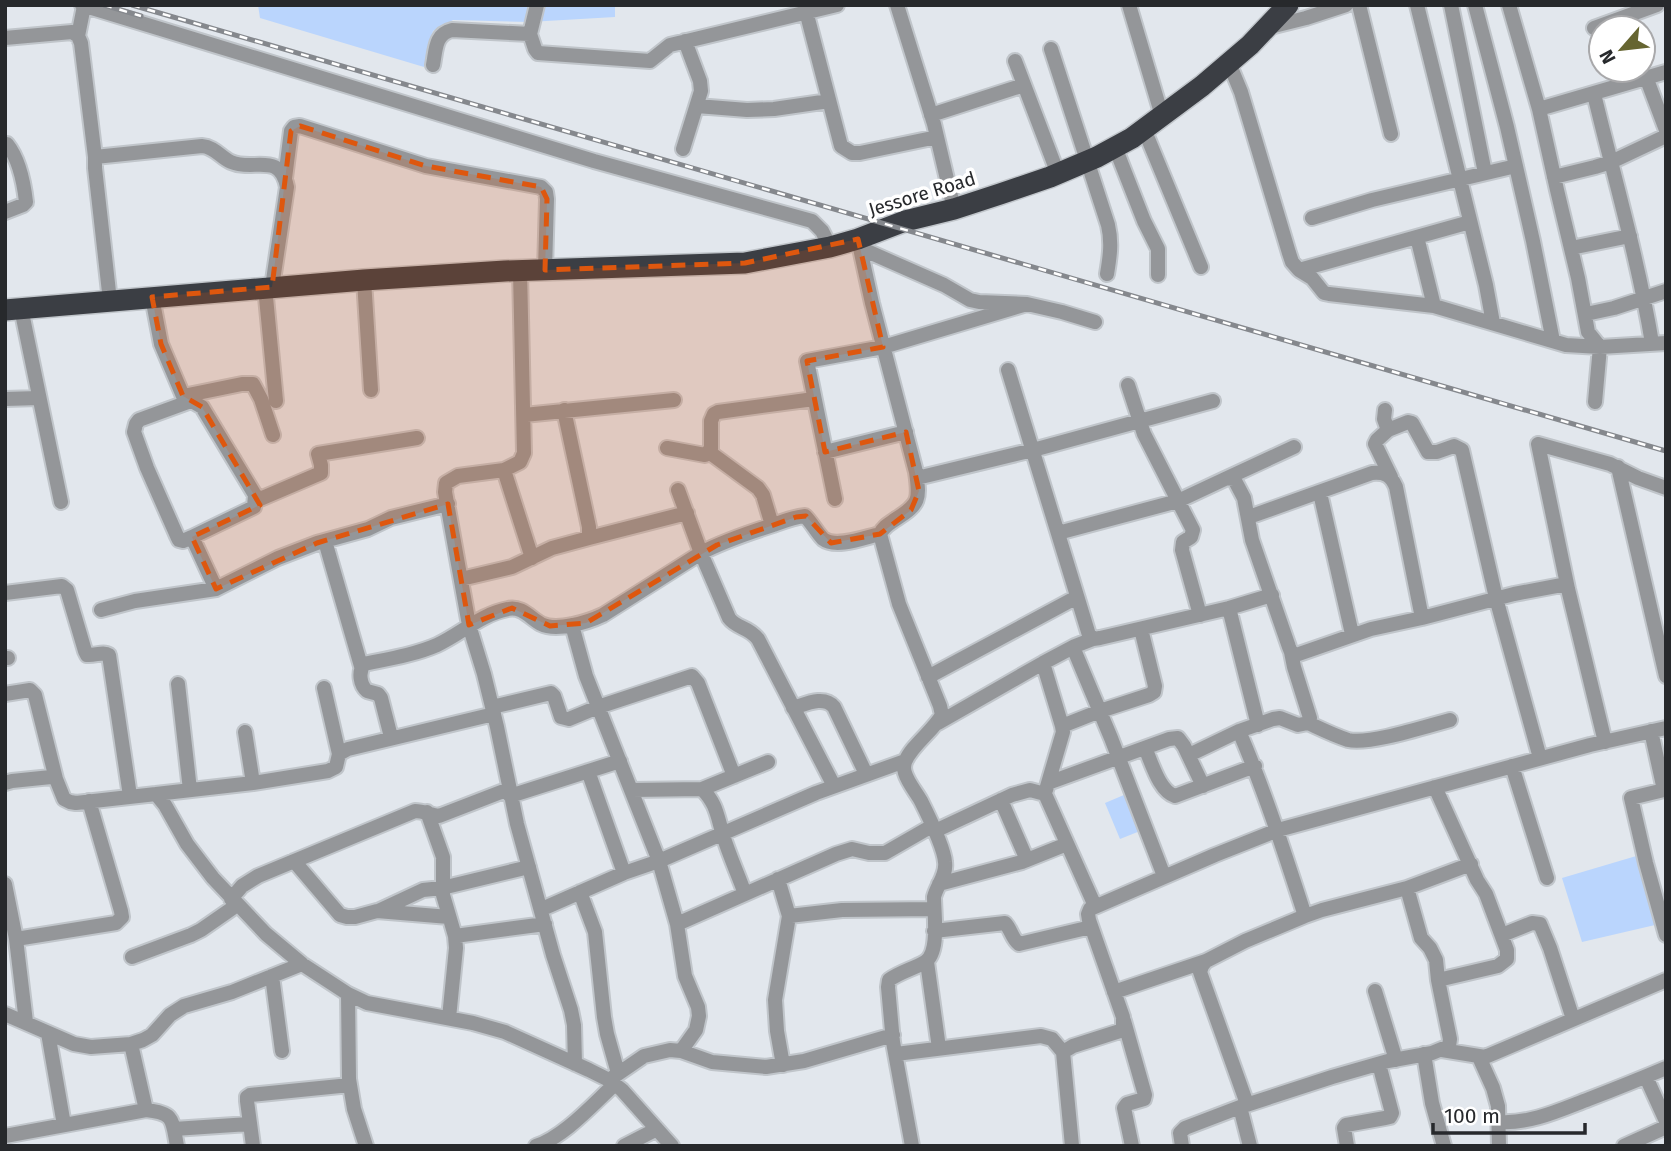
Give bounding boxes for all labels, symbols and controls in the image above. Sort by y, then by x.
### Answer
north arrow [1587,14,1657,84]
text: N [1594,46,1621,68]
street label: Jessore Road [866,167,978,221]
scale bar [1433,1092,1585,1136]
text: 100 m [1444,1103,1500,1129]

